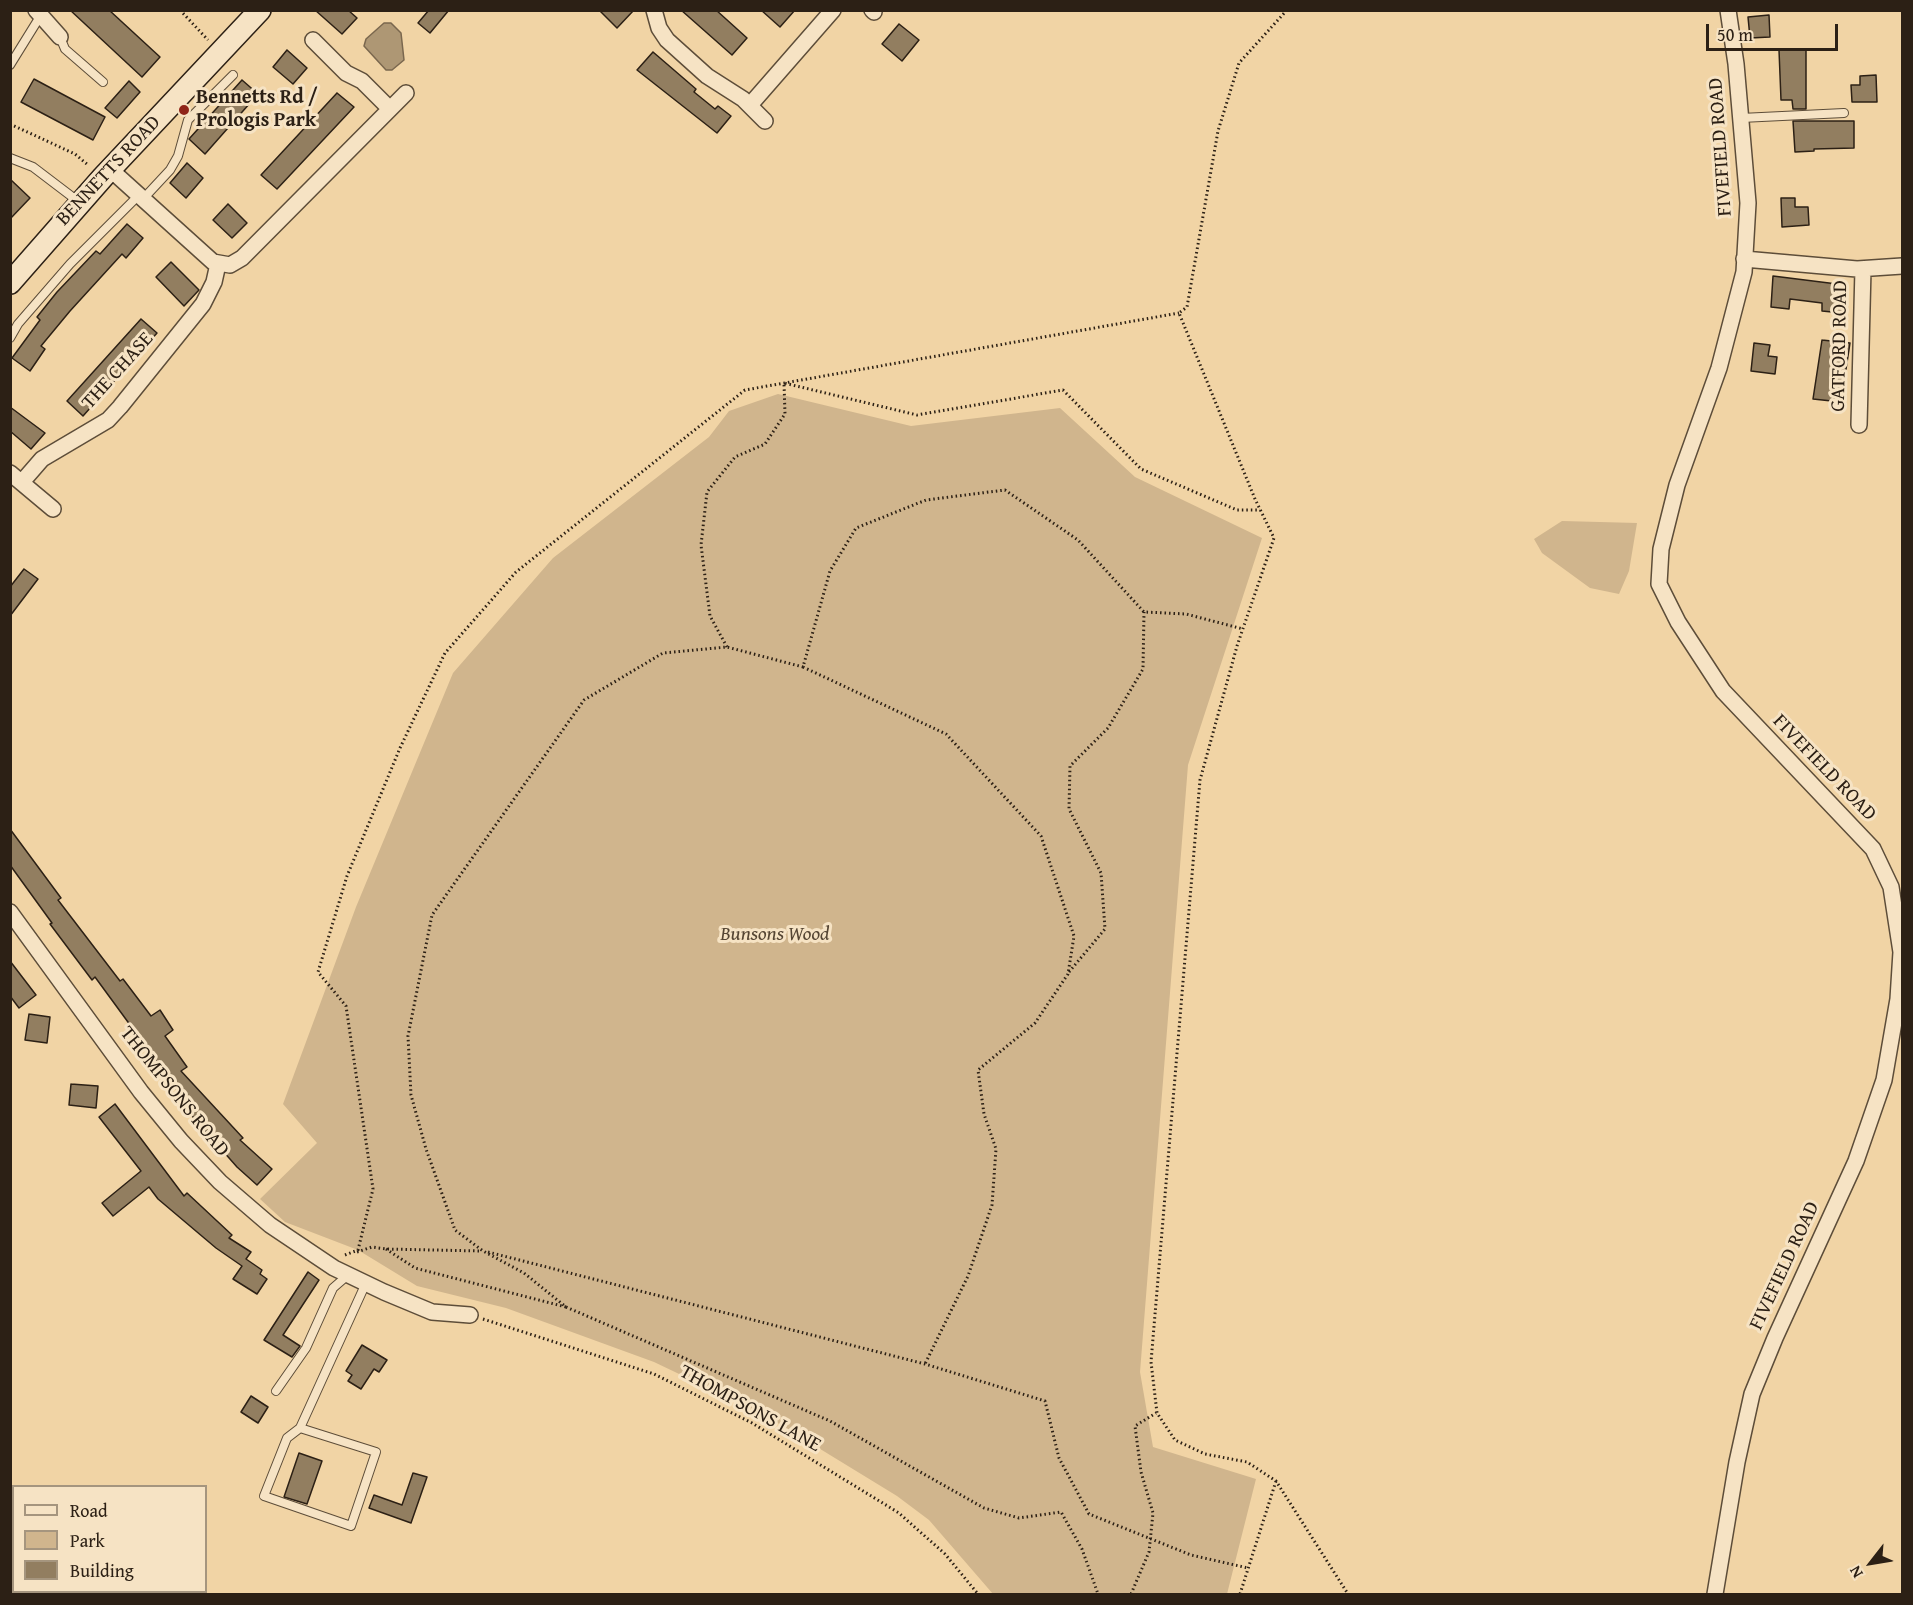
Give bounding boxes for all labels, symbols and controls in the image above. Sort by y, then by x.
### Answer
scale bar [1709,12,1841,50]
text: 50 m [1717,21,1753,48]
street label: FIVEFIELD ROAD [1704,77,1738,217]
place label: Bennetts Rd / Prologis Park [196,86,318,133]
marker: Bennetts Rd / Prologis Park [177,103,191,117]
street label: BENNETTS ROAD [52,111,166,231]
street label: GATFORD ROAD [1827,280,1853,412]
street label: THE CHASE [77,328,159,414]
street label: FIVEFIELD ROAD [1767,710,1881,826]
park label: Bunsons Wood [720,923,830,947]
street label: THOMPSONS ROAD [114,1022,234,1162]
street label: FIVEFIELD ROAD [1745,1198,1825,1334]
street label: THOMPSONS LANE [675,1360,825,1458]
legend [12,1485,207,1593]
text: Road [70,1497,108,1524]
text: Park [70,1527,105,1554]
north arrow [1841,1533,1901,1593]
text: Building [70,1557,134,1584]
text: N [1843,1562,1869,1583]

